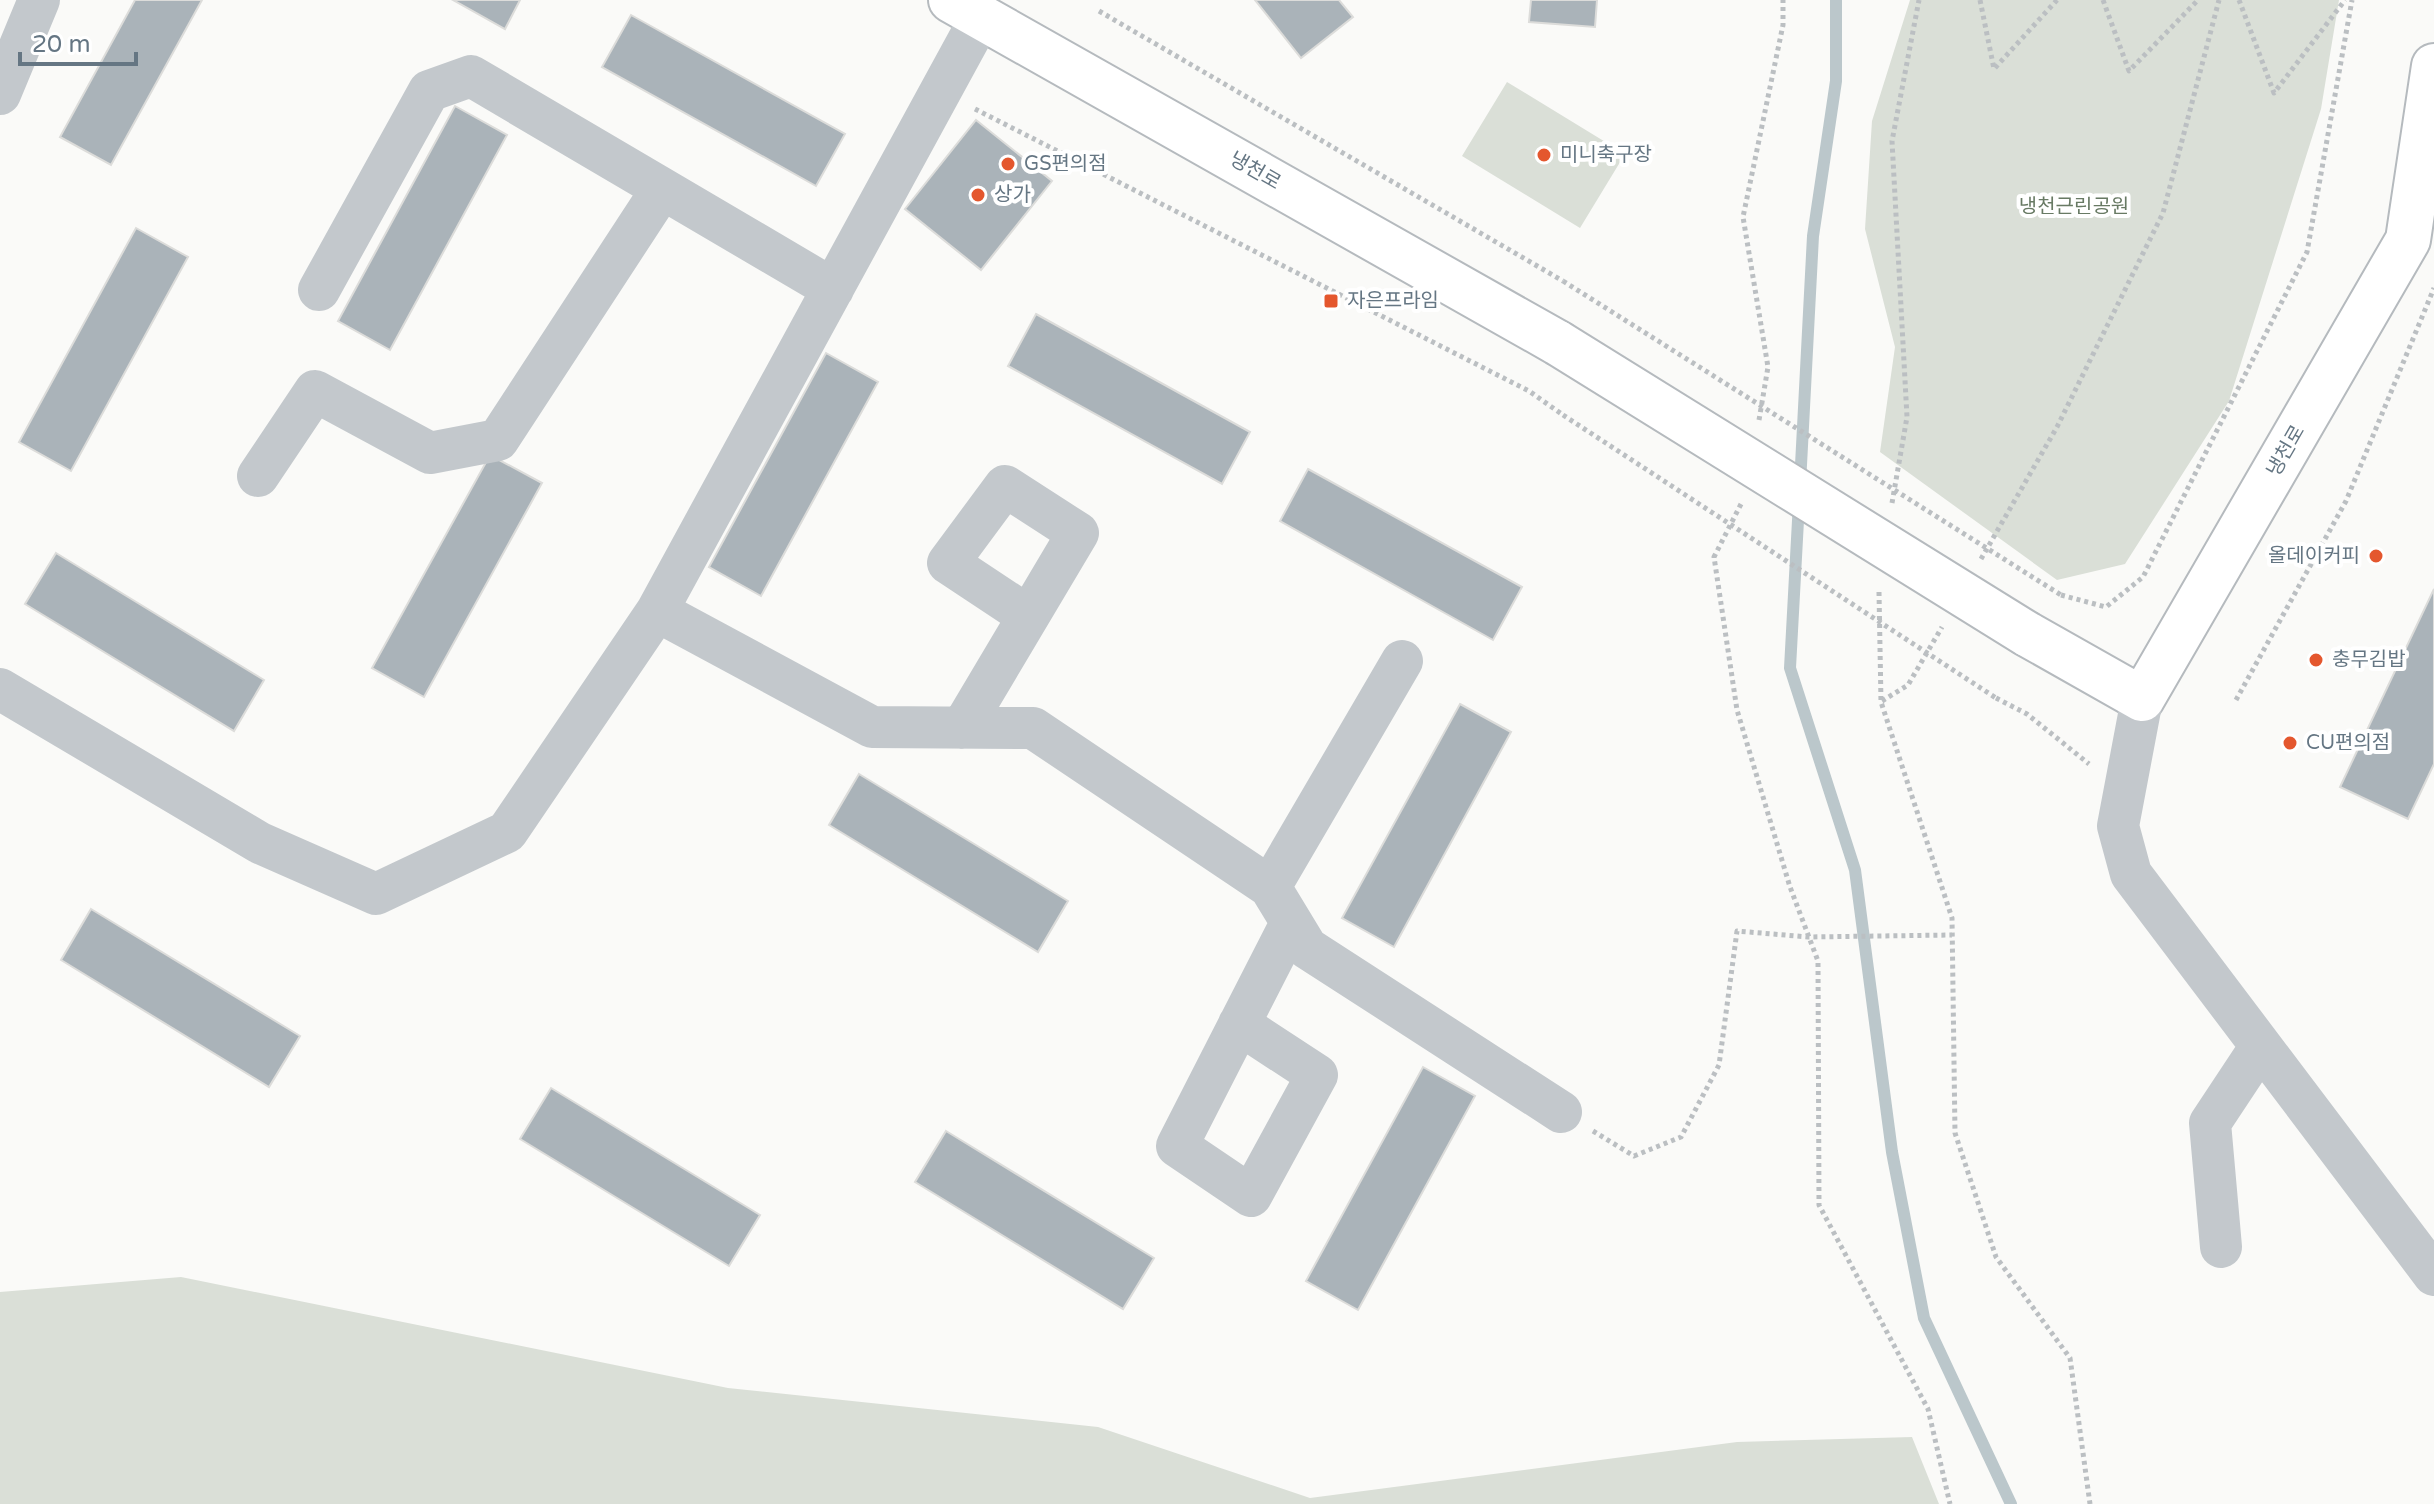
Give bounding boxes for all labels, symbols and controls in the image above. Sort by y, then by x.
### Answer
scale bar [20,16,136,66]
text: 20 m [32,30,90,59]
place label: 미니축구장 [1560,143,1652,167]
marker: 미니축구장 [1535,146,1553,164]
street label: 냉천로 [1225,147,1285,195]
place label: GS편의점 [1024,152,1107,176]
marker: GS편의점 [999,155,1017,173]
place label: 상가 [994,183,1031,207]
marker: 상가 [969,186,987,204]
park label: 냉천근린공원 [2019,195,2129,219]
place label: 자은프라임 [1347,289,1439,313]
marker: 자은프라임 [1322,292,1340,310]
street label: 냉천로 [2262,421,2310,481]
place label: 올데이커피 [2268,544,2360,568]
marker: 올데이커피 [2367,547,2385,565]
place label: 충무김밥 [2332,648,2406,672]
marker: 충무김밥 [2307,651,2325,669]
place label: CU편의점 [2306,731,2390,755]
marker: CU편의점 [2281,734,2299,752]

